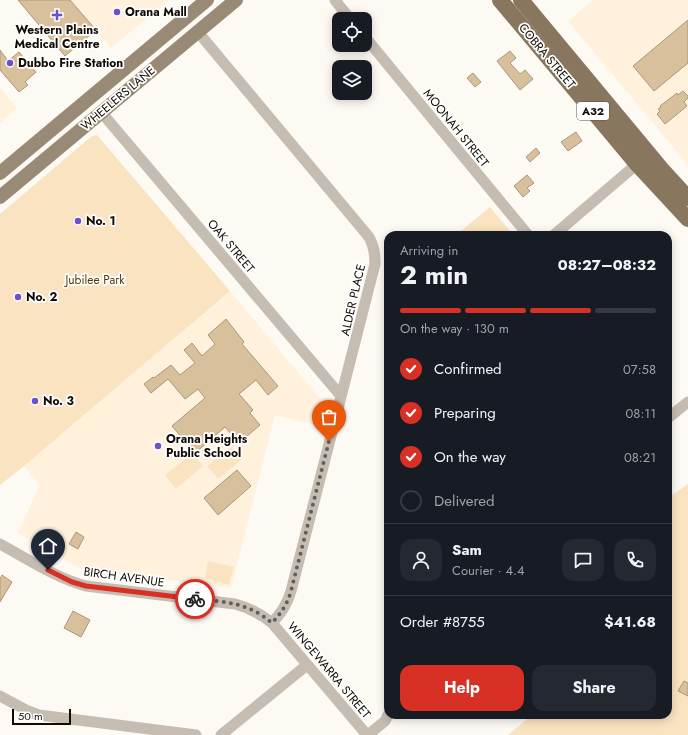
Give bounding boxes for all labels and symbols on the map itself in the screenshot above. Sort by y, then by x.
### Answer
place label: Orana Mall [125,3,187,21]
marker: Orana Mall [112,7,122,17]
marker: Western Plains Medical Centre [51,9,63,21]
street label: COBRA STREET [514,19,580,93]
place label: Western Plains Medical Centre [14,21,100,53]
place label: Dubbo Fire Station [18,54,123,72]
marker: Dubbo Fire Station [5,58,15,68]
street label: WHEELERS LANE [77,61,159,135]
street label: MOONAH STREET [419,85,493,171]
road number: A32 [577,102,609,120]
place label: No. 1 [86,212,116,230]
street label: OAK STREET [203,215,259,277]
marker: No. 1 [73,216,83,226]
street label: ALDER PLACE [336,262,370,338]
park label: Jubilee Park [63,271,125,289]
place label: No. 2 [26,288,57,306]
marker: No. 2 [13,292,23,302]
place label: No. 3 [43,392,74,410]
marker: No. 3 [30,396,40,406]
pin [312,400,346,441]
place label: Orana Heights Public School [166,430,248,462]
marker: Orana Heights Public School [153,441,163,451]
pin [31,529,65,570]
street label: BIRCH AVENUE [82,562,166,592]
courier [175,579,215,619]
street label: WINGEWARRA STREET [283,618,375,723]
scale bar [12,707,71,726]

